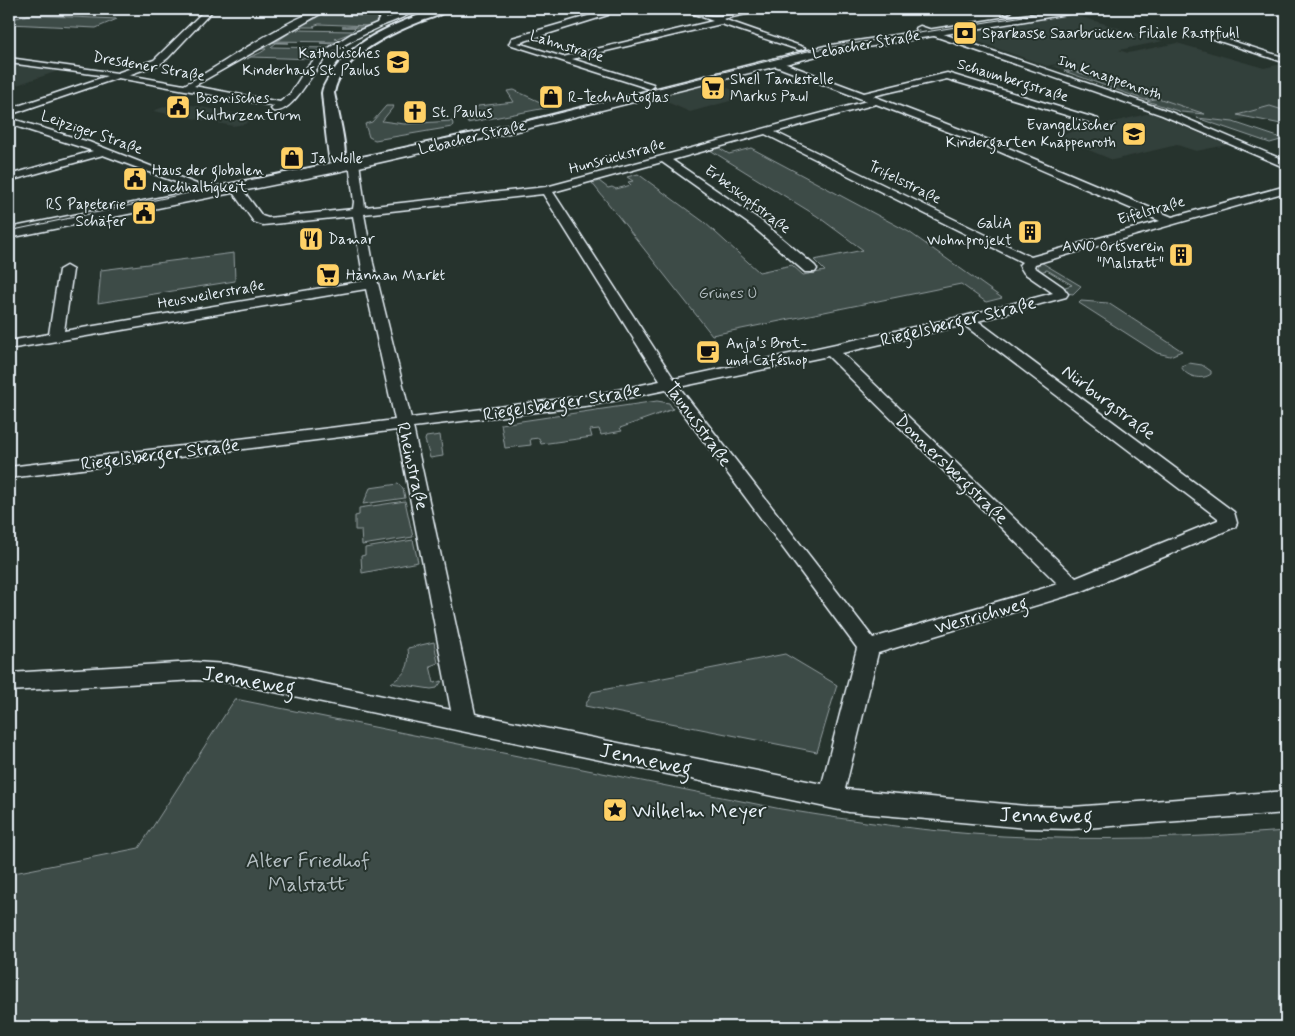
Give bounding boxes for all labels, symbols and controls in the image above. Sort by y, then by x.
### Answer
bank icon: Sparkasse Saarbrücken Filiale Rastpfuhl [952,20,978,46]
place label: Sparkasse Saarbrücken Filiale Rastpfuhl [982,24,1240,44]
street label: Lahnstraße [527,26,606,68]
street label: Lebacher Straße [810,26,922,64]
place label: Katholisches Kinderhaus St. Paulus [242,44,380,81]
street label: Dresdener Straße [91,47,206,87]
school or university icon: Katholisches Kinderhaus St. Paulus [385,49,411,75]
street label: Im Knappenroth [1055,51,1165,105]
street label: Schaumbergstraße [954,54,1071,108]
place label: Shell Tankstelle Markus Paul [730,70,834,107]
supermarket icon: Shell Tankstelle Markus Paul [700,75,726,101]
shop icon: R-Tech Autoglas [538,84,564,110]
place label: R-Tech Autoglas [568,88,669,109]
place label: Bosnisches Kulturzentrum [196,89,301,126]
public building icon: Bosnisches Kulturzentrum [165,94,191,120]
church icon: St. Paulus [402,99,428,125]
place label: St. Paulus [432,103,493,123]
street label: Leipziger Straße [38,106,145,161]
street label: Lebacher Straße [417,116,528,160]
place label: Evangelischer Kindergarten Knappenroth [946,116,1116,154]
school or university icon: Evangelischer Kindergarten Knappenroth [1121,121,1147,147]
street label: Hunsrückstraße [567,135,668,179]
shop icon: Ja Wolle [279,145,305,171]
place label: Ja Wolle [310,149,363,169]
street label: Trifelsstraße [865,157,945,209]
place label: Haus der globalen Nachhaltigkeit [152,161,265,198]
street label: Erbeskopfstraße [700,161,795,239]
public building icon: Haus der globalen Nachhaltigkeit [122,166,148,192]
street label: Eifelstraße [1115,192,1187,230]
place label: RS Papeterie Schäfer [46,195,127,232]
public building icon: RS Papeterie Schäfer [131,200,157,226]
place label: GaliA Wohnprojekt [927,214,1012,251]
building icon: GaliA Wohnprojekt [1017,219,1043,245]
restaurant icon: Damar [298,226,324,252]
place label: Damar [328,230,375,250]
place label: AWO Ortsverein "Malstatt" [1062,237,1164,274]
building icon: AWO Ortsverein "Malstatt" [1168,242,1194,268]
supermarket icon: Hannan Markt [315,262,341,288]
place label: Hannan Markt [346,266,446,286]
street label: Heusweilerstraße [156,276,266,314]
park label: Grünes U [699,284,757,304]
street label: Riegelsberger Straße [878,291,1039,355]
place label: Anja's Brot- und Caféshop [726,334,808,371]
cafe icon: Anja's Brot- und Caféshop [695,339,721,365]
street label: Nürburgstraße [1057,360,1160,446]
street label: Taunusstraße [659,377,737,472]
street label: Riegelsberger Straße [481,379,643,429]
street label: Donnersbergstraße [888,409,1013,532]
street label: Rheinstraße [390,420,434,513]
street label: Riegelsberger Straße [79,433,241,479]
street label: Westrichweg [932,591,1031,643]
street label: Jenneweg [200,660,297,704]
street label: Jenneweg [597,737,695,785]
place icon: Wilhelm Meyer [602,797,628,823]
place label: Wilhelm Meyer [632,797,767,825]
street label: Jenneweg [999,801,1093,833]
park label: Alter Friedhof Malstatt [246,847,370,899]

